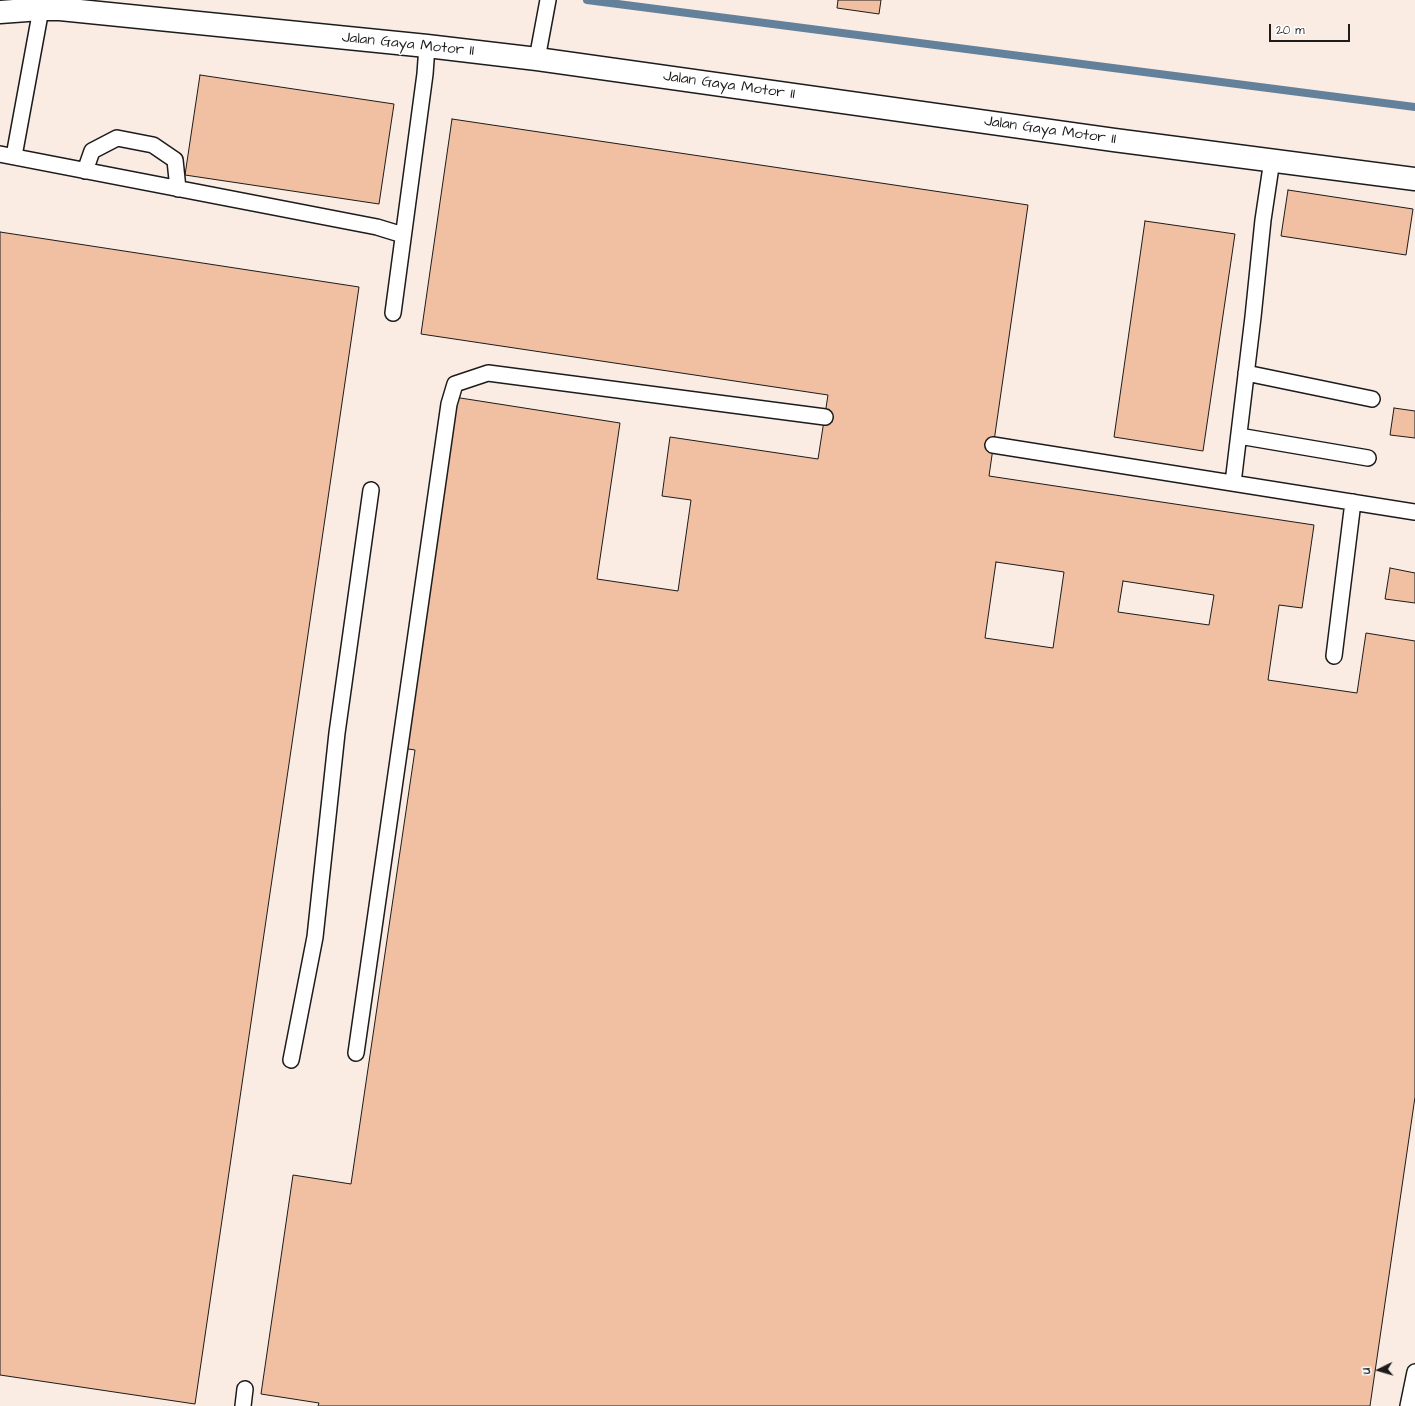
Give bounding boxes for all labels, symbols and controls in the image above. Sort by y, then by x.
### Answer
scale bar [1271,16,1352,42]
text: 20 m [1276,22,1305,39]
street label: Jalan Gaya Motor II [341,29,475,61]
street label: Jalan Gaya Motor II [662,68,796,104]
street label: Jalan Gaya Motor II [983,113,1117,149]
north arrow [1359,1350,1399,1390]
text: U [1359,1367,1374,1375]

